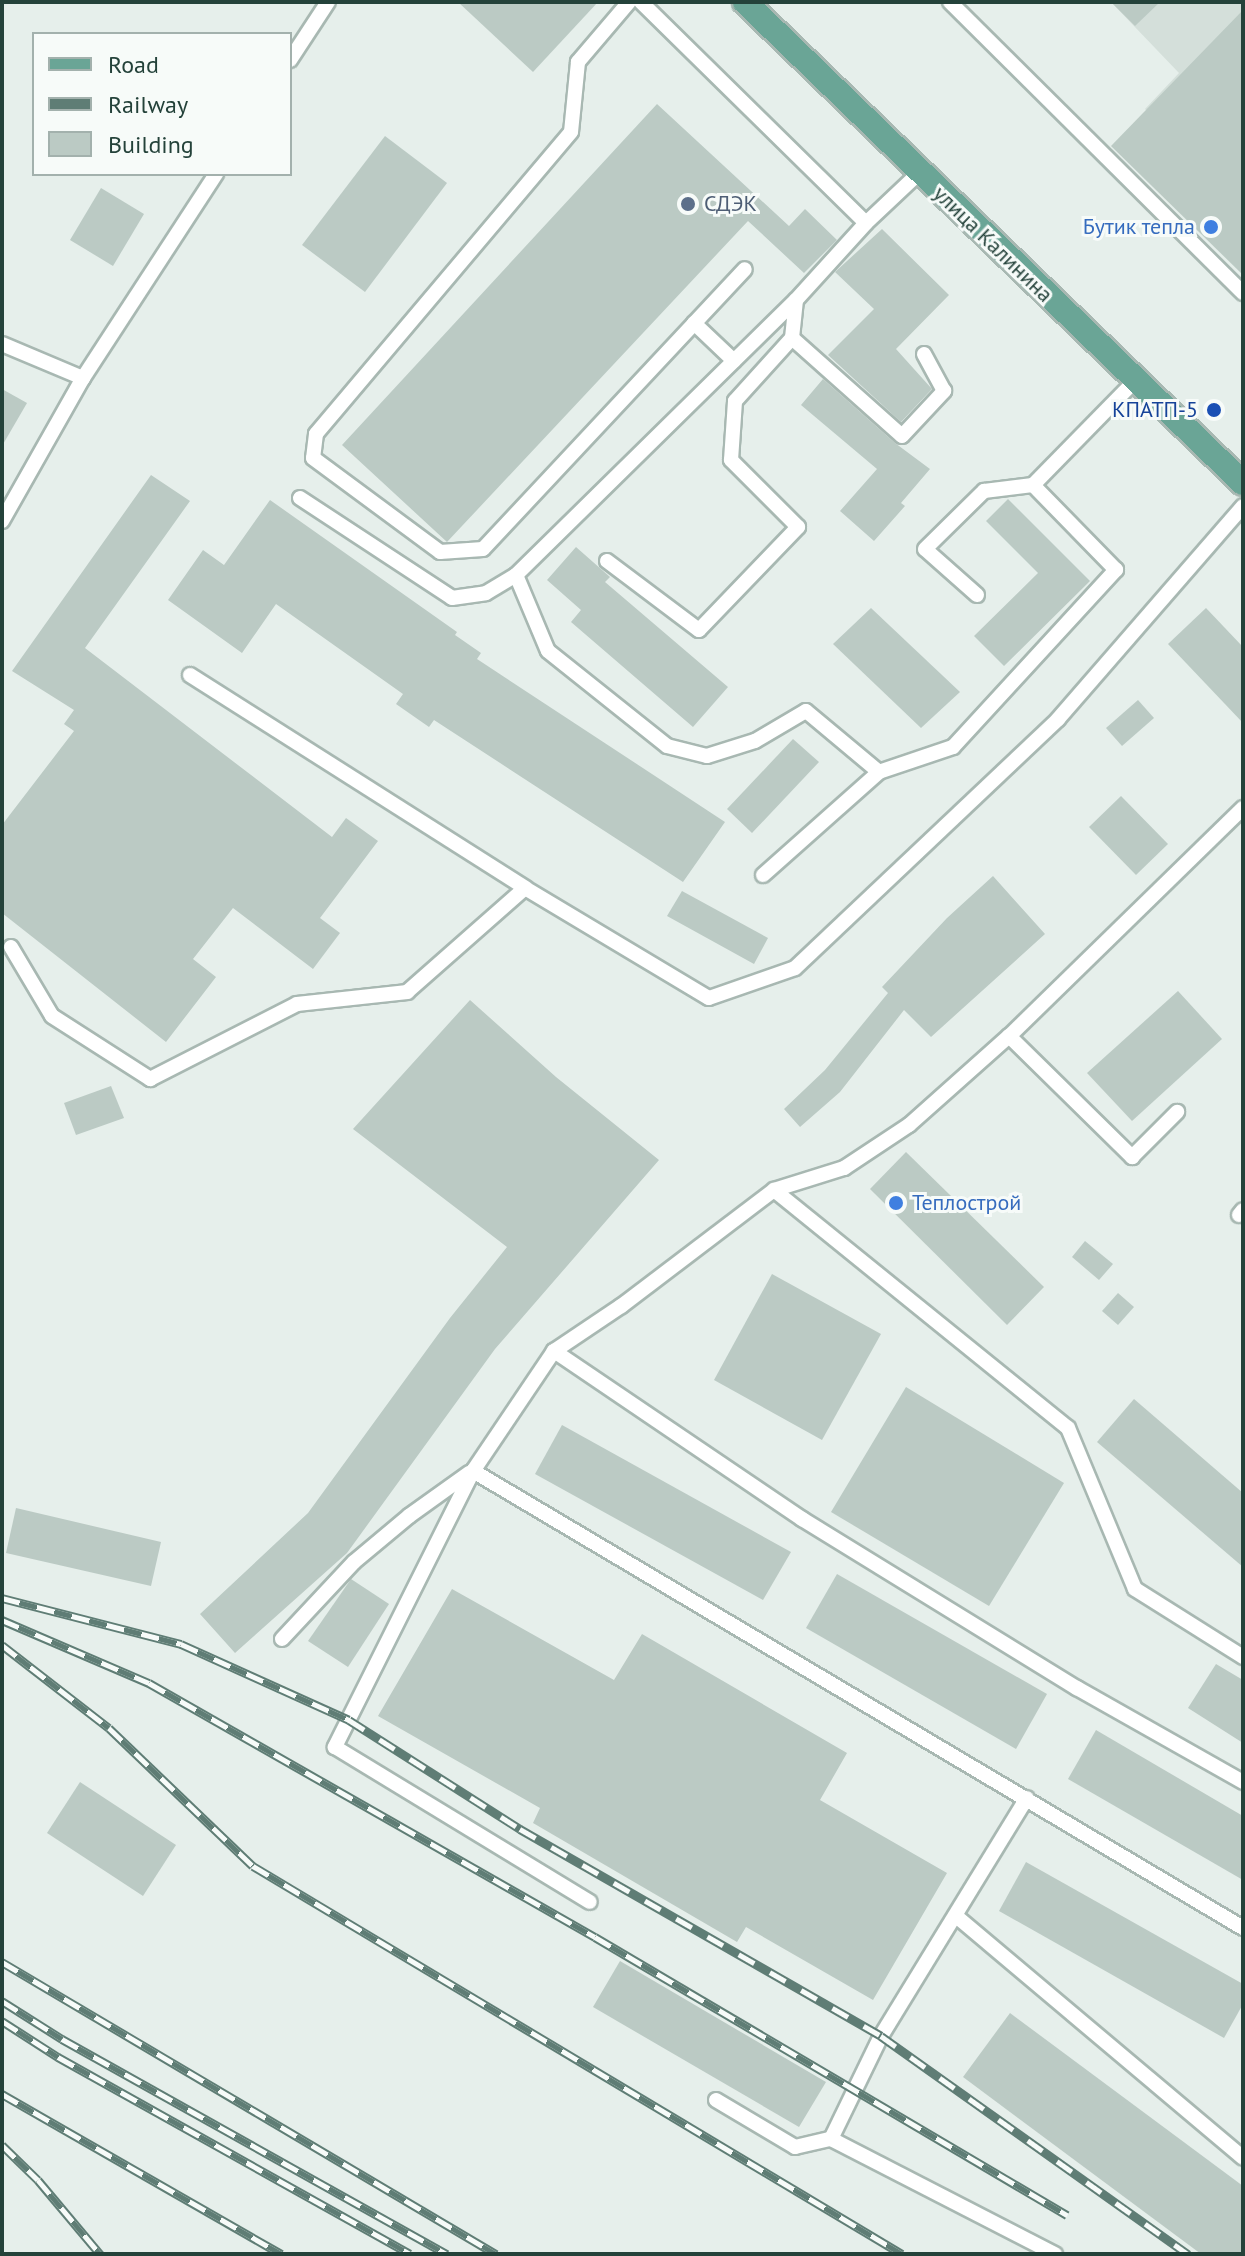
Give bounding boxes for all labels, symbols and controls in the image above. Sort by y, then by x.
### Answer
legend [32,32,292,176]
text: Road [108,49,159,80]
text: Railway [108,89,188,120]
text: Building [108,129,194,160]
street label: улица Калинина [928,180,1058,308]
place label: СДЭК [704,191,757,217]
marker: СДЭК [679,195,697,213]
place label: Бутик тепла [1082,214,1195,240]
marker: Бутик тепла [1202,218,1220,236]
place label: КПАТП-5 [1112,397,1198,423]
marker: КПАТП-5 [1205,401,1223,419]
place label: Теплострой [912,1190,1021,1216]
marker: Теплострой [887,1194,905,1212]

